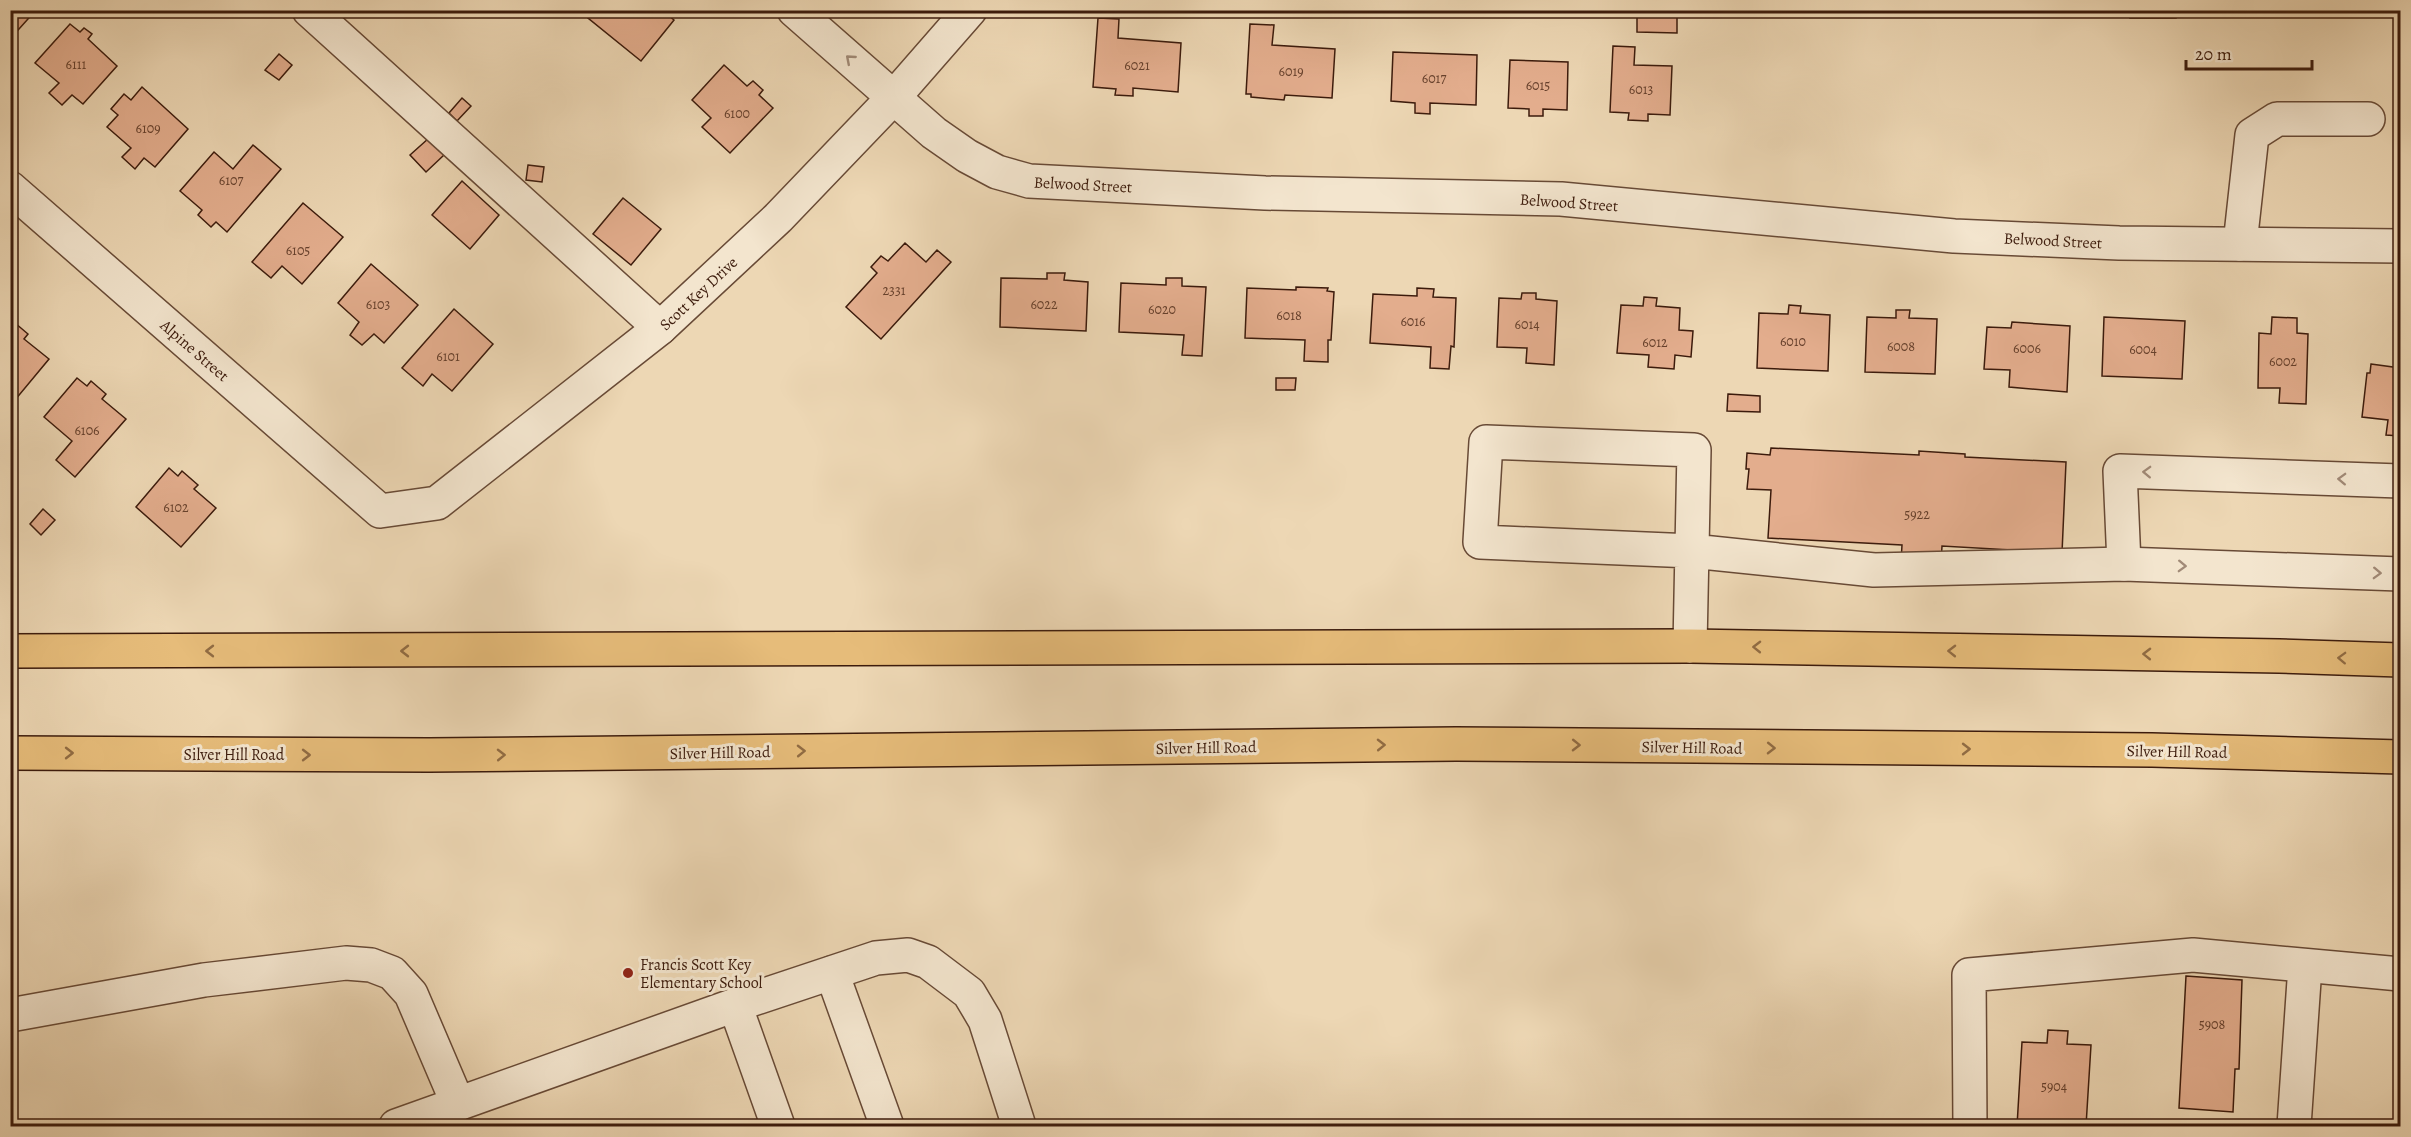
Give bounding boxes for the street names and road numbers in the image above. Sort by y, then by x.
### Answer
street label: Belwood Street [1033,171,1133,199]
street label: Belwood Street [1519,189,1619,217]
street label: Belwood Street [2003,227,2103,255]
street label: Scott Key Drive [655,252,743,336]
street label: Alpine Street [155,314,233,387]
street label: Silver Hill Road [1155,736,1257,760]
street label: Silver Hill Road [1641,736,1743,760]
street label: Silver Hill Road [2126,740,2228,764]
street label: Silver Hill Road [669,741,771,765]
street label: Silver Hill Road [184,744,285,766]

